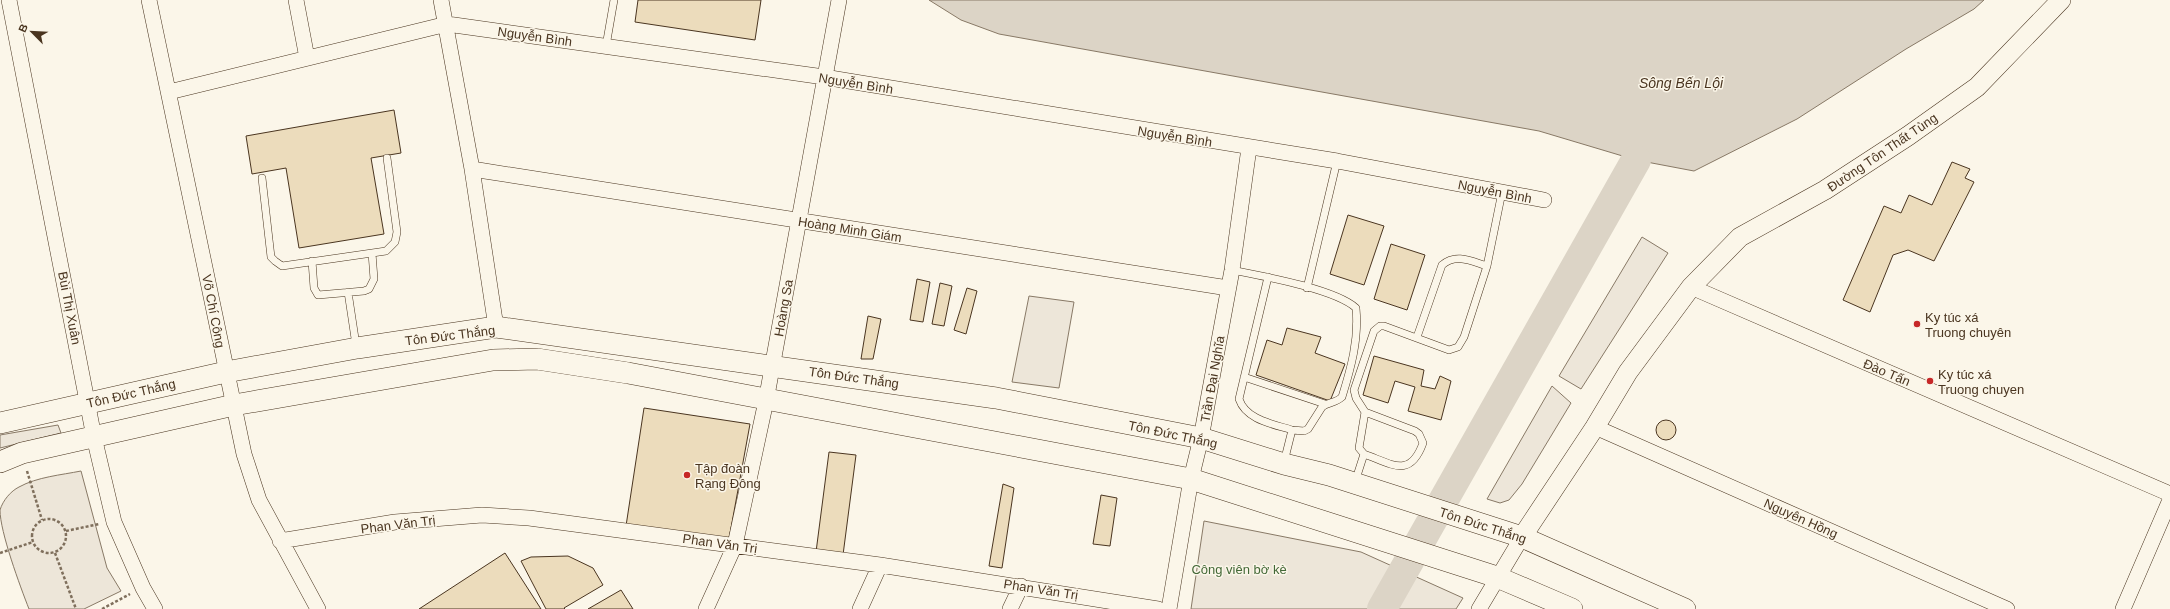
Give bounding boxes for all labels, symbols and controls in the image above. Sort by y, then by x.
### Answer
north arrow [12,12,52,52]
text: B [16,22,30,34]
street label: Nguyễn Bình [497,24,573,49]
street label: Nguyễn Bình [818,70,894,97]
water label: Sông Bến Lội [1639,75,1724,91]
street label: Đường Tôn Thất Tùng [1825,110,1940,195]
street label: Nguyễn Bình [1137,123,1213,150]
street label: Nguyễn Bình [1457,177,1533,206]
street label: Hoàng Minh Giám [797,214,903,245]
street label: Bùi Thị Xuân [55,270,84,346]
street label: Võ Chí Công [199,273,228,349]
street label: Hoàng Sa [771,278,796,338]
place label: Ky túc xá Truong chuyên [1925,310,2011,340]
marker: Ky túc xá Truong chuyên [1912,319,1922,329]
street label: Tôn Đức Thắng [404,323,496,348]
street label: Trần Đại Nghĩa [1197,334,1228,424]
street label: Đào Tấn [1861,356,1913,389]
street label: Tôn Đức Thắng [808,364,900,391]
place label: Ky túc xá Truong chuyen [1938,367,2024,397]
street label: Tôn Đức Thắng [85,376,177,411]
marker: Ky túc xá Truong chuyen [1925,376,1935,386]
street label: Tôn Đức Thắng [1127,418,1219,451]
place label: Tập đoàn Rạng Đông [695,461,761,491]
marker: Tập đoàn Rạng Đông [682,470,692,480]
street label: Nguyên Hồng [1761,495,1840,541]
street label: Tôn Đức Thắng [1437,504,1528,547]
street label: Phan Văn Trị [360,512,436,537]
street label: Phan Văn Trị [682,531,758,556]
park label: Công viên bờ kè [1191,562,1287,577]
street label: Phan Văn Trị [1003,576,1079,603]

